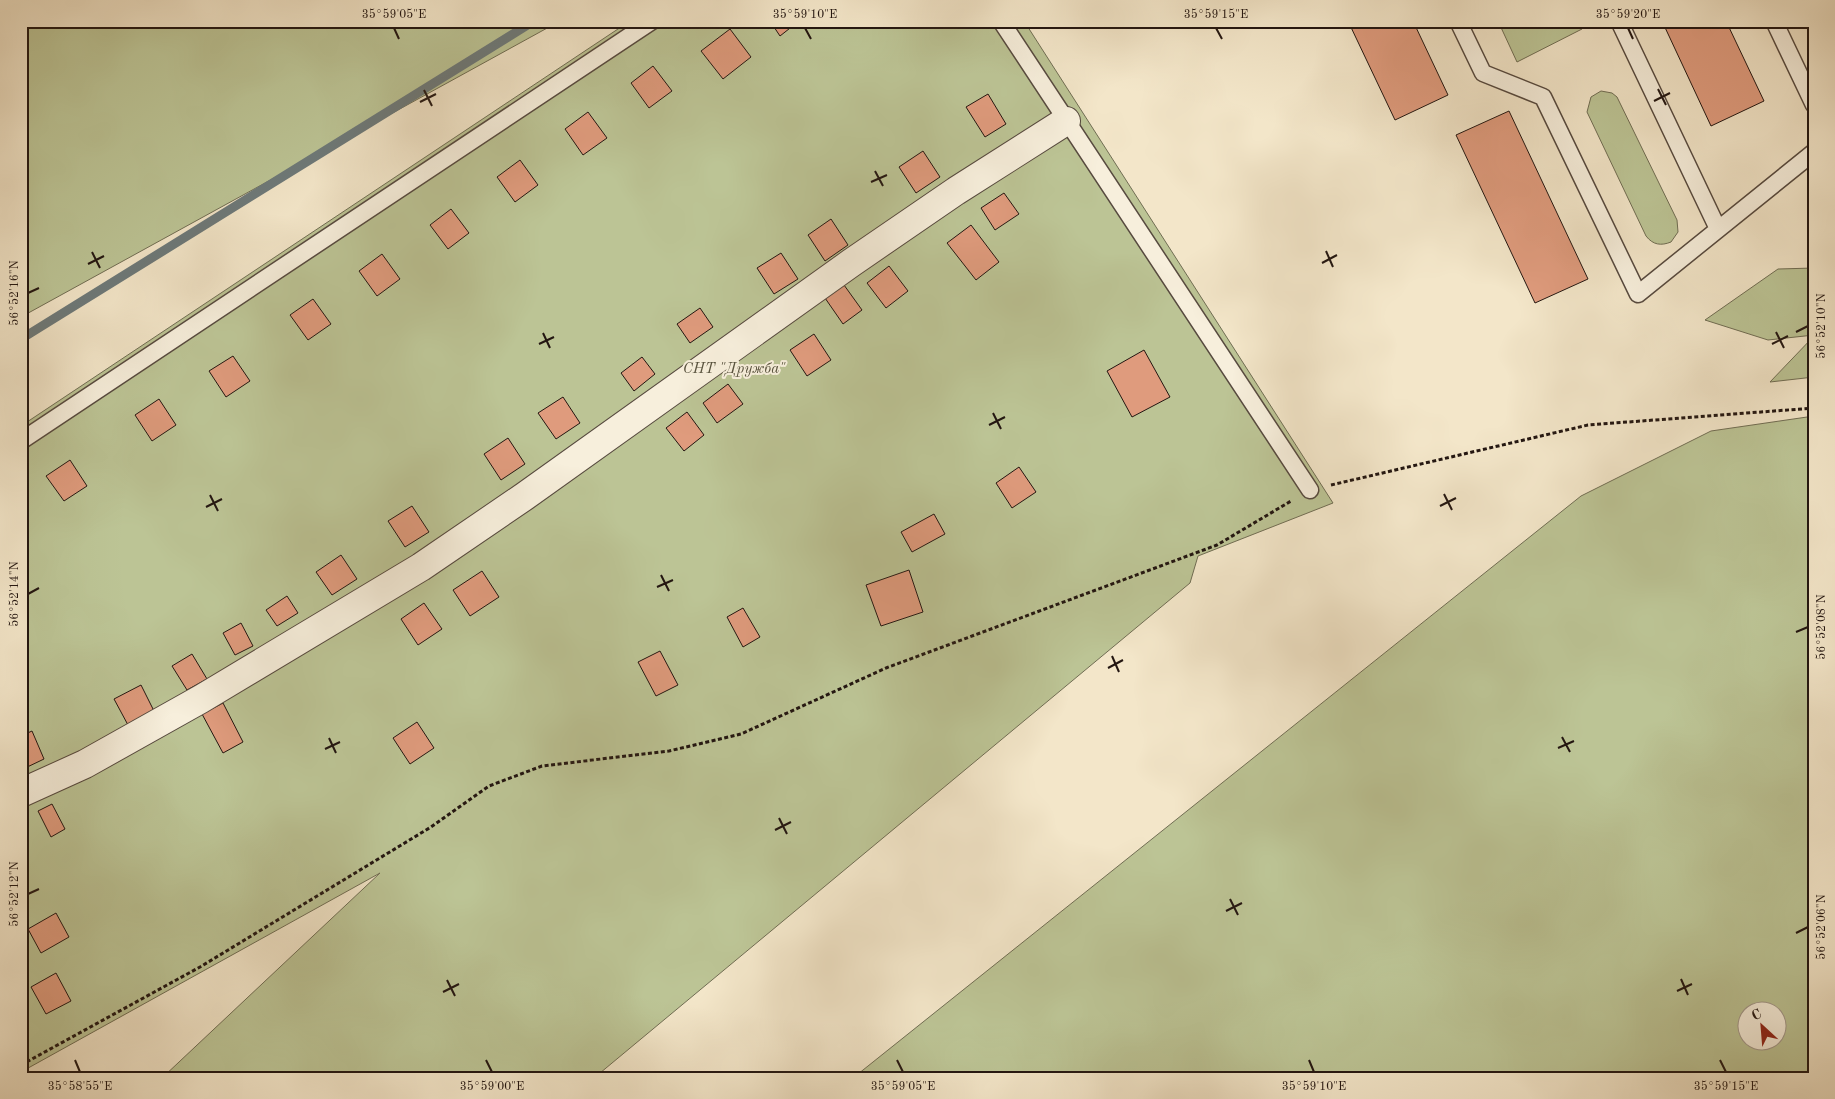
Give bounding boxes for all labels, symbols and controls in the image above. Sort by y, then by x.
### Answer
text: 35°59'05"E [362,8,426,21]
text: 35°59'10"E [773,8,837,21]
text: 35°59'15"E [1184,8,1248,21]
text: 35°59'20"E [1596,8,1660,21]
text: 56°52'16"N [8,260,21,326]
text: 56°52'10"N [1815,293,1828,359]
park label: СНТ "Дружба" [683,361,786,377]
text: 56°52'14"N [8,561,21,627]
text: 56°52'08"N [1815,594,1828,660]
text: 56°52'12"N [8,861,21,927]
text: 56°52'06"N [1815,894,1828,960]
north arrow [1738,1002,1788,1052]
text: С [1750,1007,1764,1024]
text: 35°58'55"E [48,1080,112,1093]
text: 35°59'00"E [460,1080,524,1093]
text: 35°59'05"E [871,1080,935,1093]
text: 35°59'10"E [1282,1080,1346,1093]
text: 35°59'15"E [1694,1080,1758,1093]

